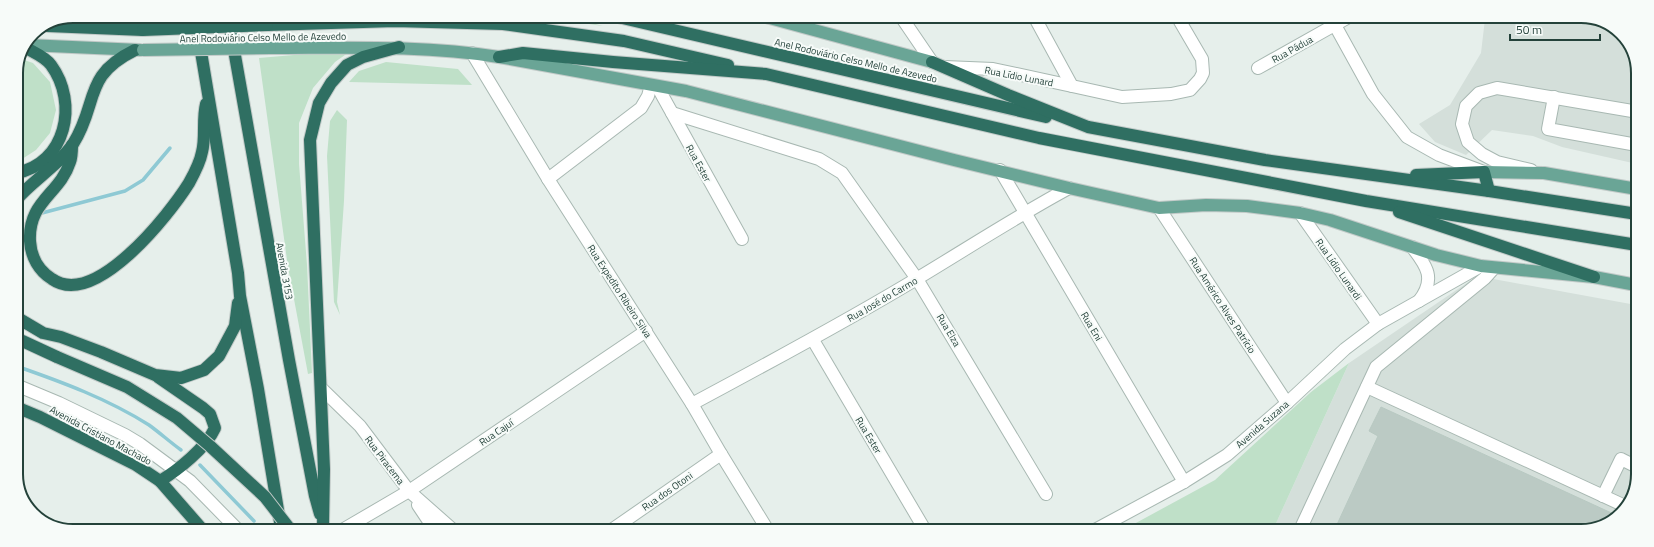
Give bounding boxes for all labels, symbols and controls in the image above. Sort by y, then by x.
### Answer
scale bar [1510,16,1600,42]
text: 50 m [1516,20,1542,39]
street label: Anel Rodoviário Celso Mello de Azevedo [180,29,346,46]
street label: Rua Pádua [1269,32,1316,67]
street label: Anel Rodoviário Celso Mello de Azevedo [773,34,939,87]
street label: Rua Lídio Lunard [983,62,1055,90]
street label: Rua Ester [682,142,715,185]
street label: Rua Lídio Lunardi [1312,236,1365,303]
street label: Avenida 3153 [272,241,297,301]
street label: Rua Expedito Ribeiro Silva [584,242,656,341]
street label: Rua Américo Alves Patrício [1186,254,1259,356]
street label: Rua José do Carmo [844,273,920,326]
street label: Rua Eni [1077,309,1106,344]
street label: Rua Elza [933,311,964,350]
street label: Avenida Suzana [1232,397,1292,452]
street label: Avenida Cristiano Machado [47,402,154,469]
street label: Rua Ester [852,414,886,457]
street label: Rua Cajuí [476,415,517,449]
street label: Rua Piracema [361,433,408,488]
street label: Rua dos Otoni [639,468,696,514]

